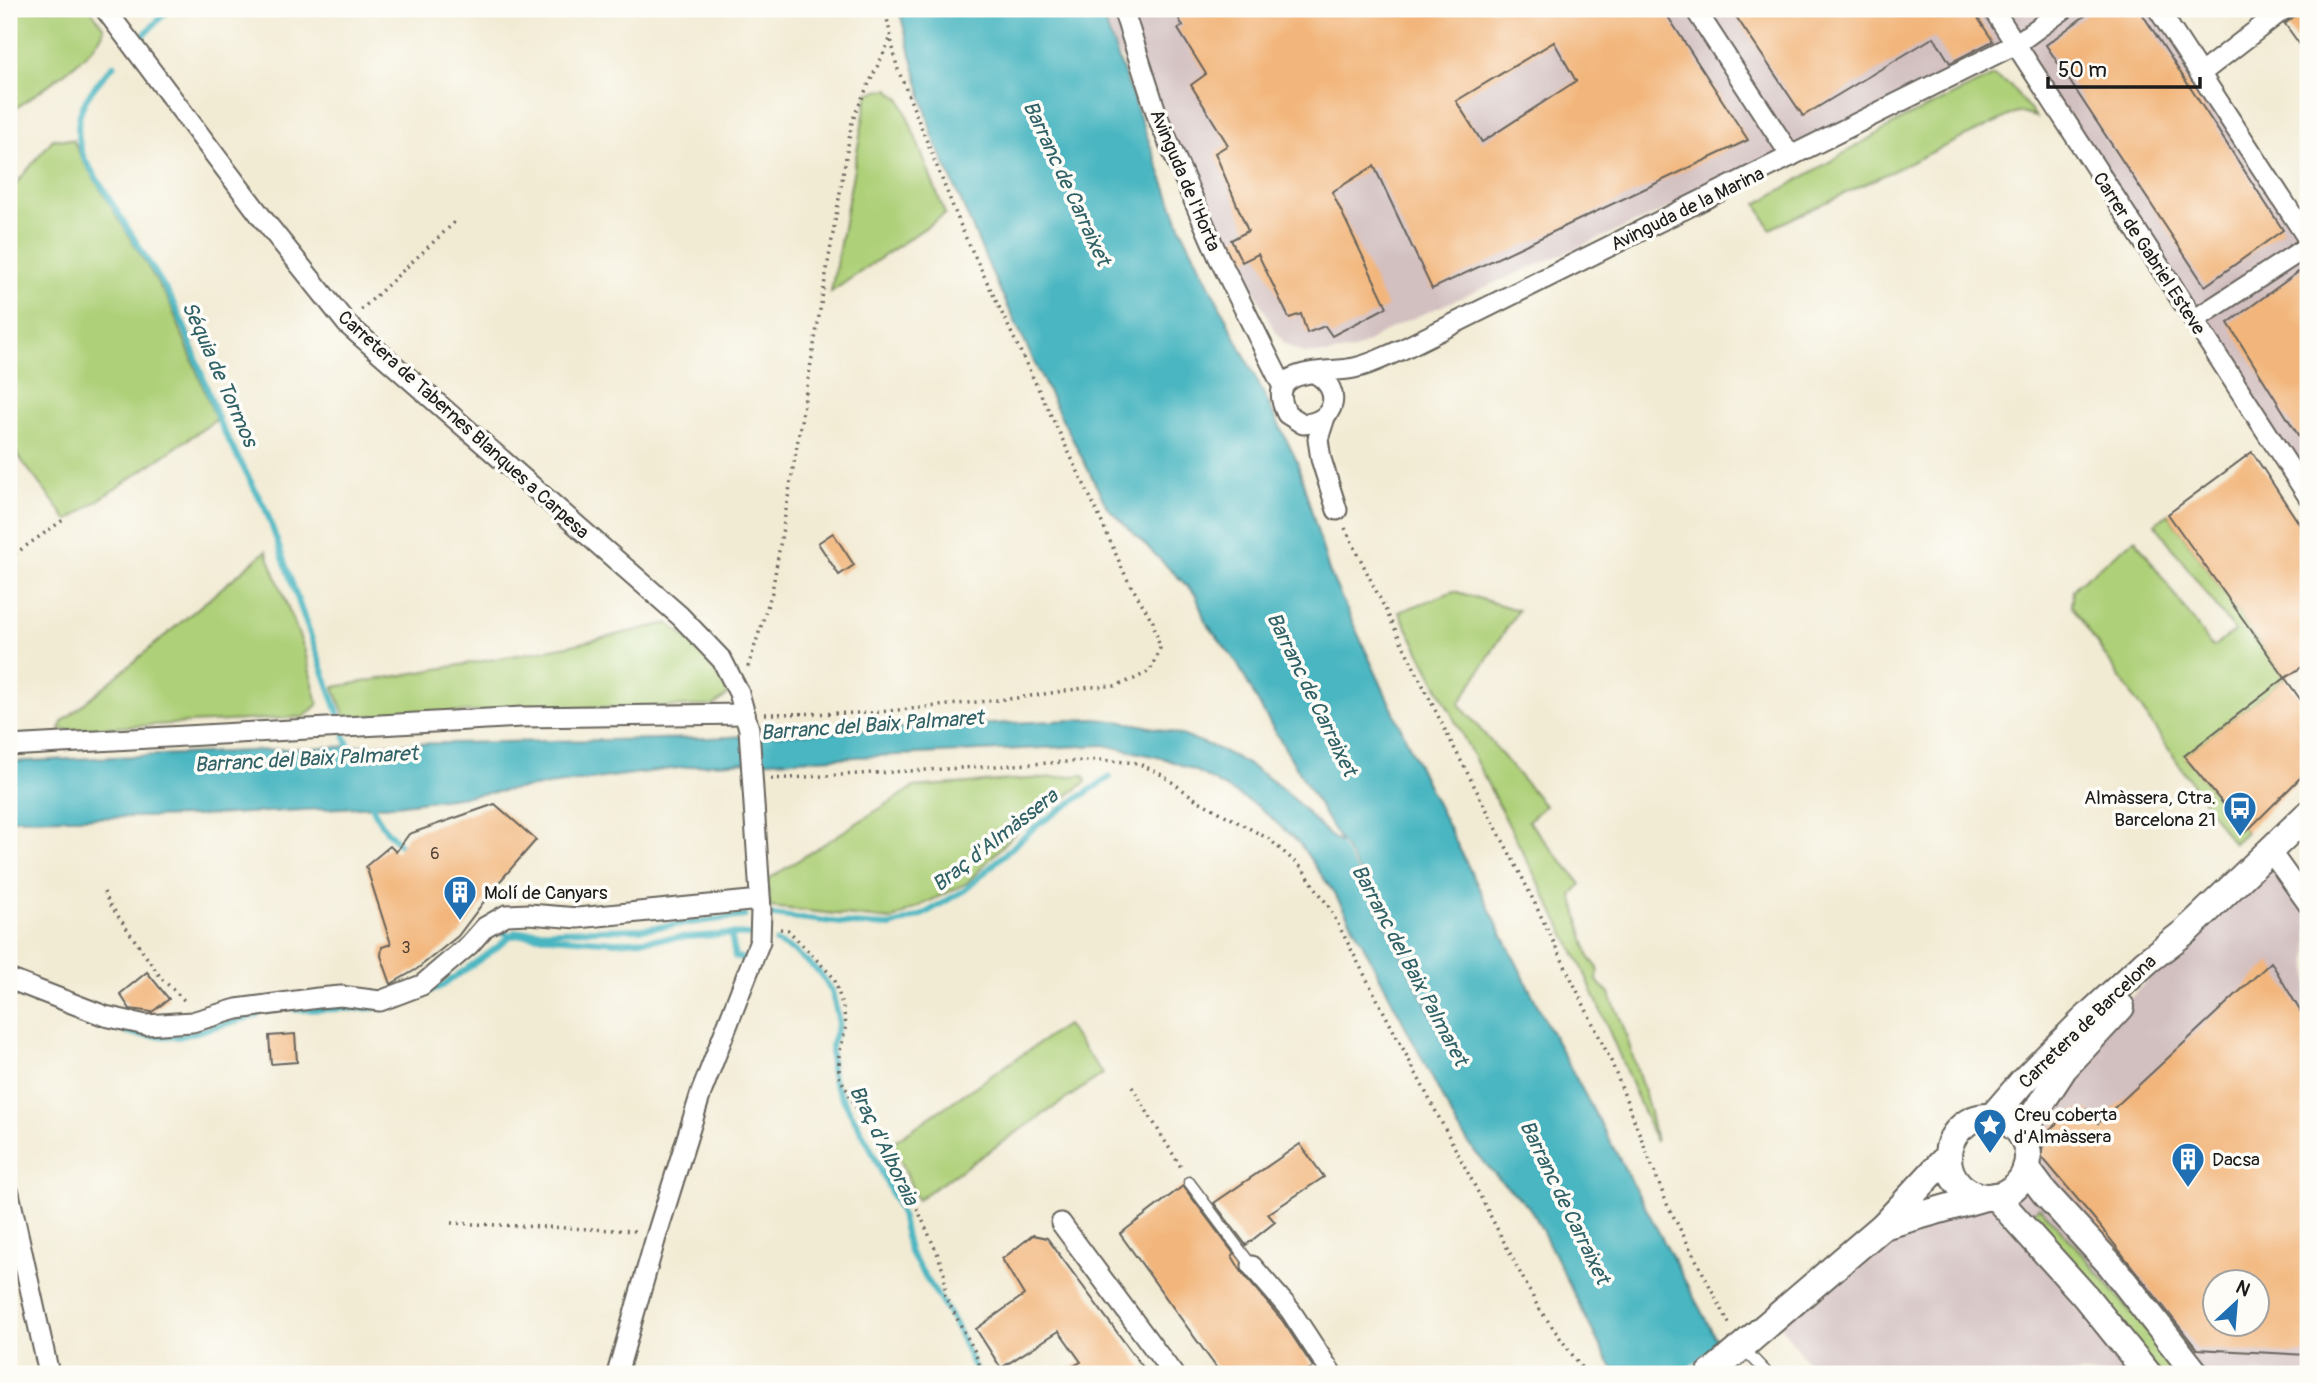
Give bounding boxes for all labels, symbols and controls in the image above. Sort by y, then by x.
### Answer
scale bar [2048,46,2200,90]
text: 50 m [2058,57,2107,84]
water label: Barranc de Carraixet [1017,96,1118,272]
street label: Avinguda de l'Horta [1144,106,1226,255]
street label: Avinguda de la Marina [1607,161,1768,256]
street label: Carrer de Gabriel Esteve [2088,168,2211,340]
water label: Séquia de Tormos [175,297,265,453]
street label: Carretera de Tabernes Blanques a Carpesa [333,305,594,544]
water label: Barranc de Carraixet [1260,608,1364,783]
water label: Barranc del Baix Palmaret [760,704,987,747]
water label: Barranc del Baix Palmaret [194,740,421,779]
water label: Braç d'Almàssera [927,782,1065,898]
place label: Almàssera, Ctra. Barcelona 21 [2084,786,2216,832]
bus stop icon: Almàssera, Ctra. Barcelona 21 [2221,789,2259,838]
house number: 6 [430,844,440,864]
water label: Barranc del Baix Palmaret [1345,860,1475,1073]
building icon: Molí de Canyars [441,873,479,922]
place label: Molí de Canyars [484,881,608,905]
house number: 3 [402,938,411,958]
street label: Carretera de Barcelona [2014,950,2162,1094]
water label: Braç d'Alboraia [843,1081,925,1211]
place label: Creu coberta d'Almàssera [2014,1103,2117,1149]
place icon: Creu coberta d'Almàssera [1971,1106,2009,1155]
water label: Barranc de Carraixet [1513,1116,1617,1291]
building icon: Dacsa [2169,1140,2207,1189]
place label: Dacsa [2212,1148,2260,1172]
north arrow [2202,1268,2272,1338]
text: N [2232,1275,2254,1302]

